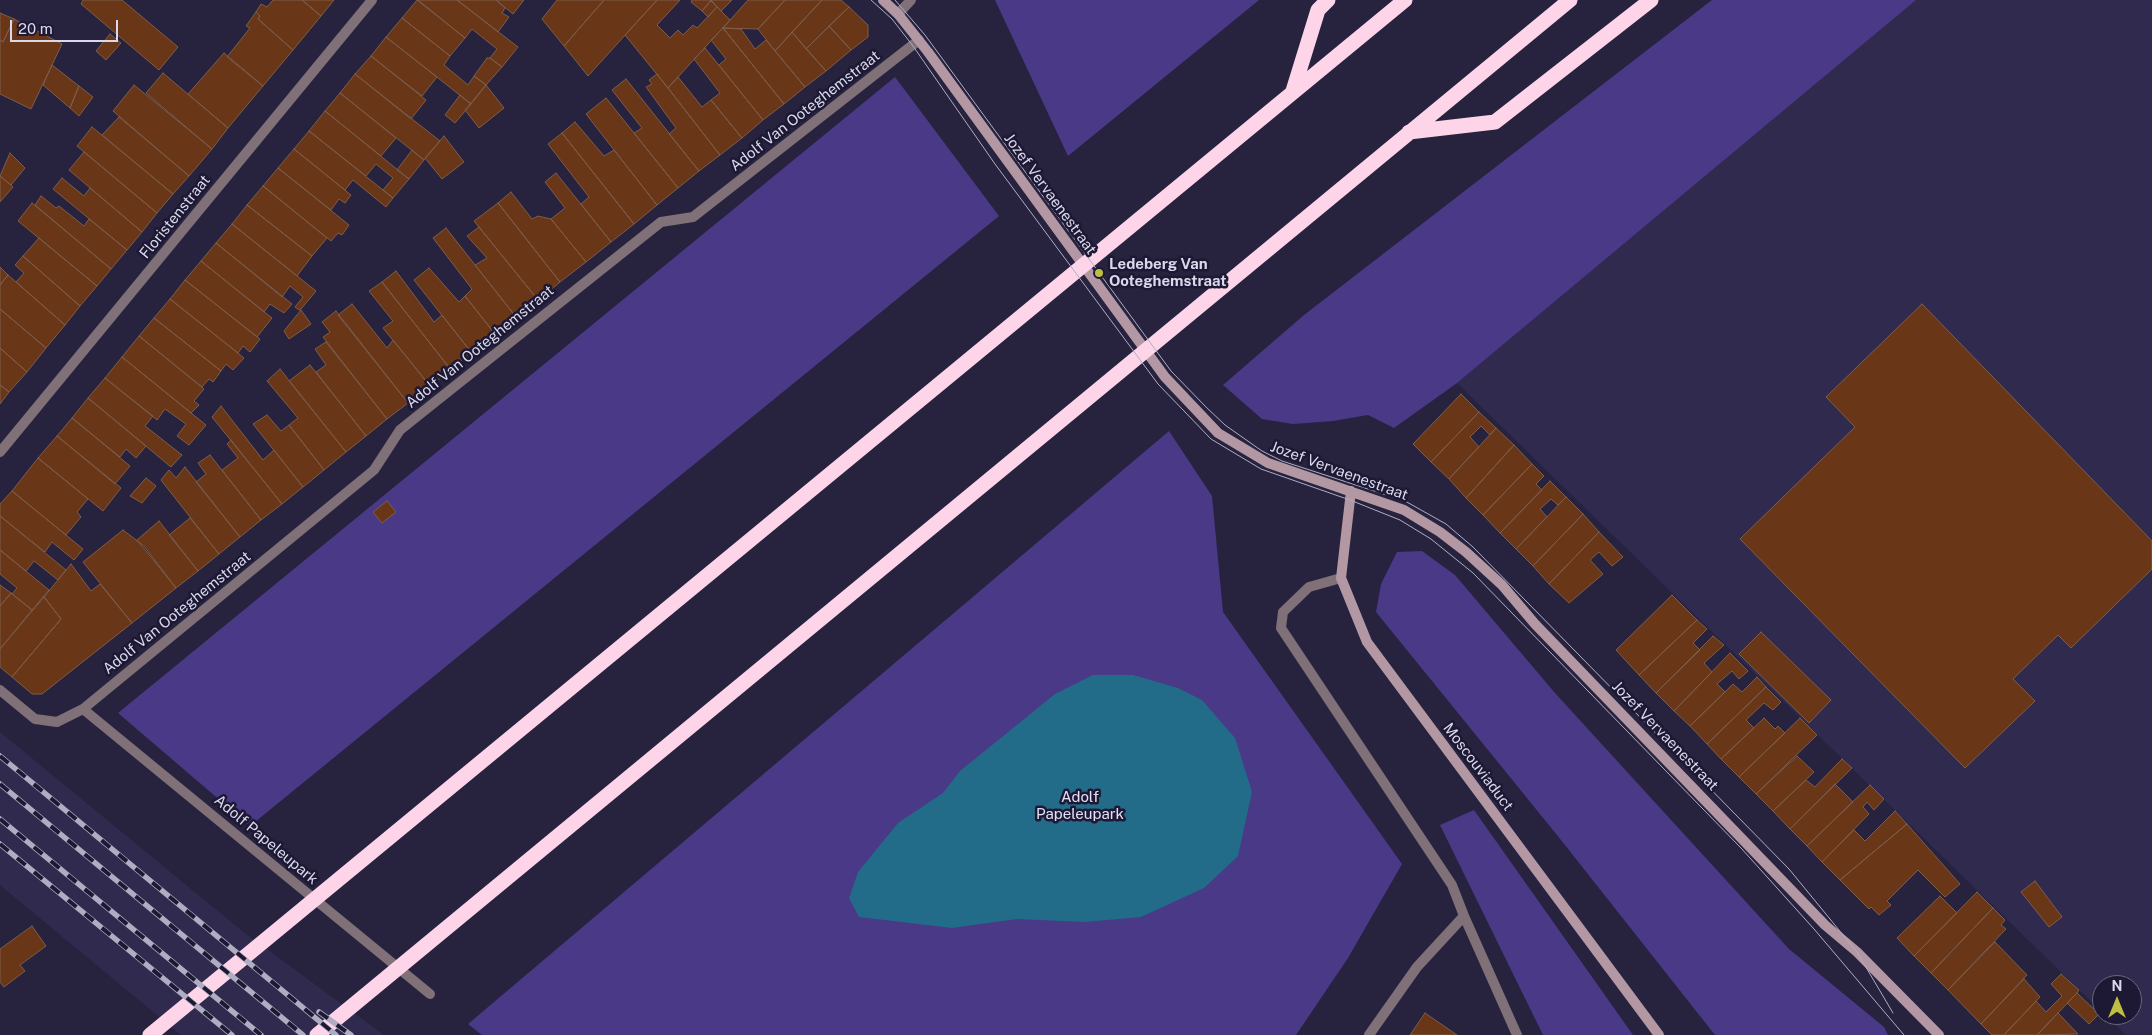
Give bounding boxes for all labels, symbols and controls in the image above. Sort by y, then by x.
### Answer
scale bar [12,10,120,42]
text: 20 m [18,20,53,37]
street label: Adolf Van Ooteghemstraat [727,47,883,175]
street label: Jozef Vervaenestraat [1000,130,1100,258]
street label: Floristenstraat [136,172,214,262]
place label: Ledeberg Van Ooteghemstraat [1109,255,1226,290]
marker: Ledeberg Van Ooteghemstraat [1093,267,1105,279]
street label: Adolf Van Ooteghemstraat [402,282,558,412]
street label: Jozef Vervaenestraat [1268,438,1410,504]
street label: Adolf Van Ooteghemstraat [99,548,255,678]
street label: Jozef Vervaenestraat [1608,678,1722,794]
street label: Moscouviaduct [1439,720,1517,814]
park label: Adolf Papeleupark [1036,788,1124,823]
street label: Adolf Papeleupark [211,791,321,889]
north arrow [2092,975,2142,1025]
text: N [2112,978,2122,994]

